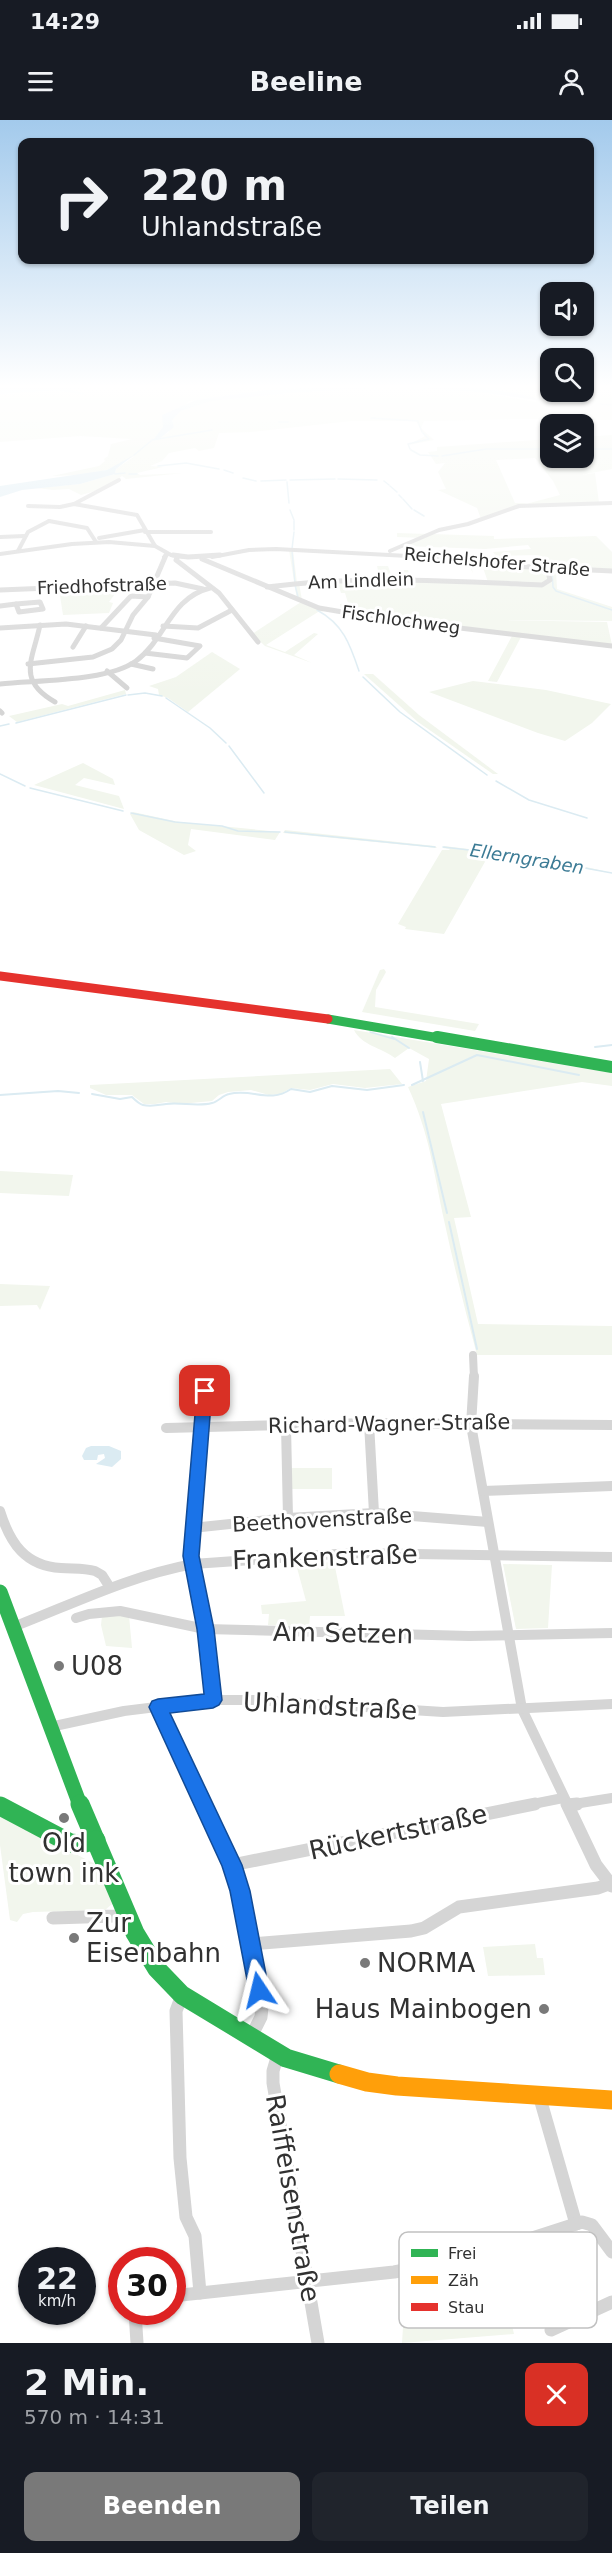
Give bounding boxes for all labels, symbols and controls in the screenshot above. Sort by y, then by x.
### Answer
text: 14:29 [30,9,100,34]
icon: menu [24,65,57,98]
icon: person [555,65,588,98]
text: Beeline [249,66,363,97]
text: 220 m [141,161,287,210]
icon: right [42,162,120,240]
text: Uhlandstraße [141,211,322,242]
map controls [540,282,594,468]
button: sound [540,282,594,336]
button: search [540,348,594,402]
button: layers [540,414,594,468]
street label: Reichelshofer Straße [403,543,591,580]
street label: Am Lindlein [308,568,414,593]
street label: Friedhofstraße [37,573,167,598]
street label: Fischlochweg [341,601,462,638]
water label: Ellerngraben [469,839,586,878]
pin [179,1365,230,1416]
icon: arrive [188,1374,221,1407]
street label: Richard-Wagner-Straße [268,1410,510,1438]
street label: Beethovenstraße [231,1503,413,1537]
street label: Frankenstraße [232,1539,418,1575]
street label: Am Setzen [273,1617,413,1649]
place label: U08 [71,1651,123,1681]
marker: U08 [52,1659,66,1673]
street label: Uhlandstraße [242,1686,418,1726]
street label: Rückertstraße [306,1798,490,1866]
marker: Old town ink [57,1811,71,1825]
place label: Old town ink [9,1828,119,1888]
place label: Zur Eisenbahn [86,1908,221,1968]
marker: Zur Eisenbahn [67,1931,81,1945]
place label: NORMA [377,1948,475,1978]
marker: NORMA [358,1956,372,1970]
position arrow [227,1958,291,2022]
place label: Haus Mainbogen [315,1994,532,2024]
marker: Haus Mainbogen [537,2002,551,2016]
street label: Raiffeisenstraße [260,2092,326,2304]
legend [399,2232,597,2328]
text: Frei [448,2244,477,2263]
speed limit sign: 30 [108,2247,186,2325]
text: 22 [36,2261,78,2296]
text: Zäh [448,2271,479,2290]
text: km/h [38,2292,76,2310]
text: Stau [448,2298,484,2317]
text: 2 Min. [24,2362,149,2403]
button: close [525,2363,588,2426]
text: 570 m · 14:31 [24,2405,165,2429]
button: Beenden [24,2472,300,2541]
button: Teilen [312,2472,588,2541]

